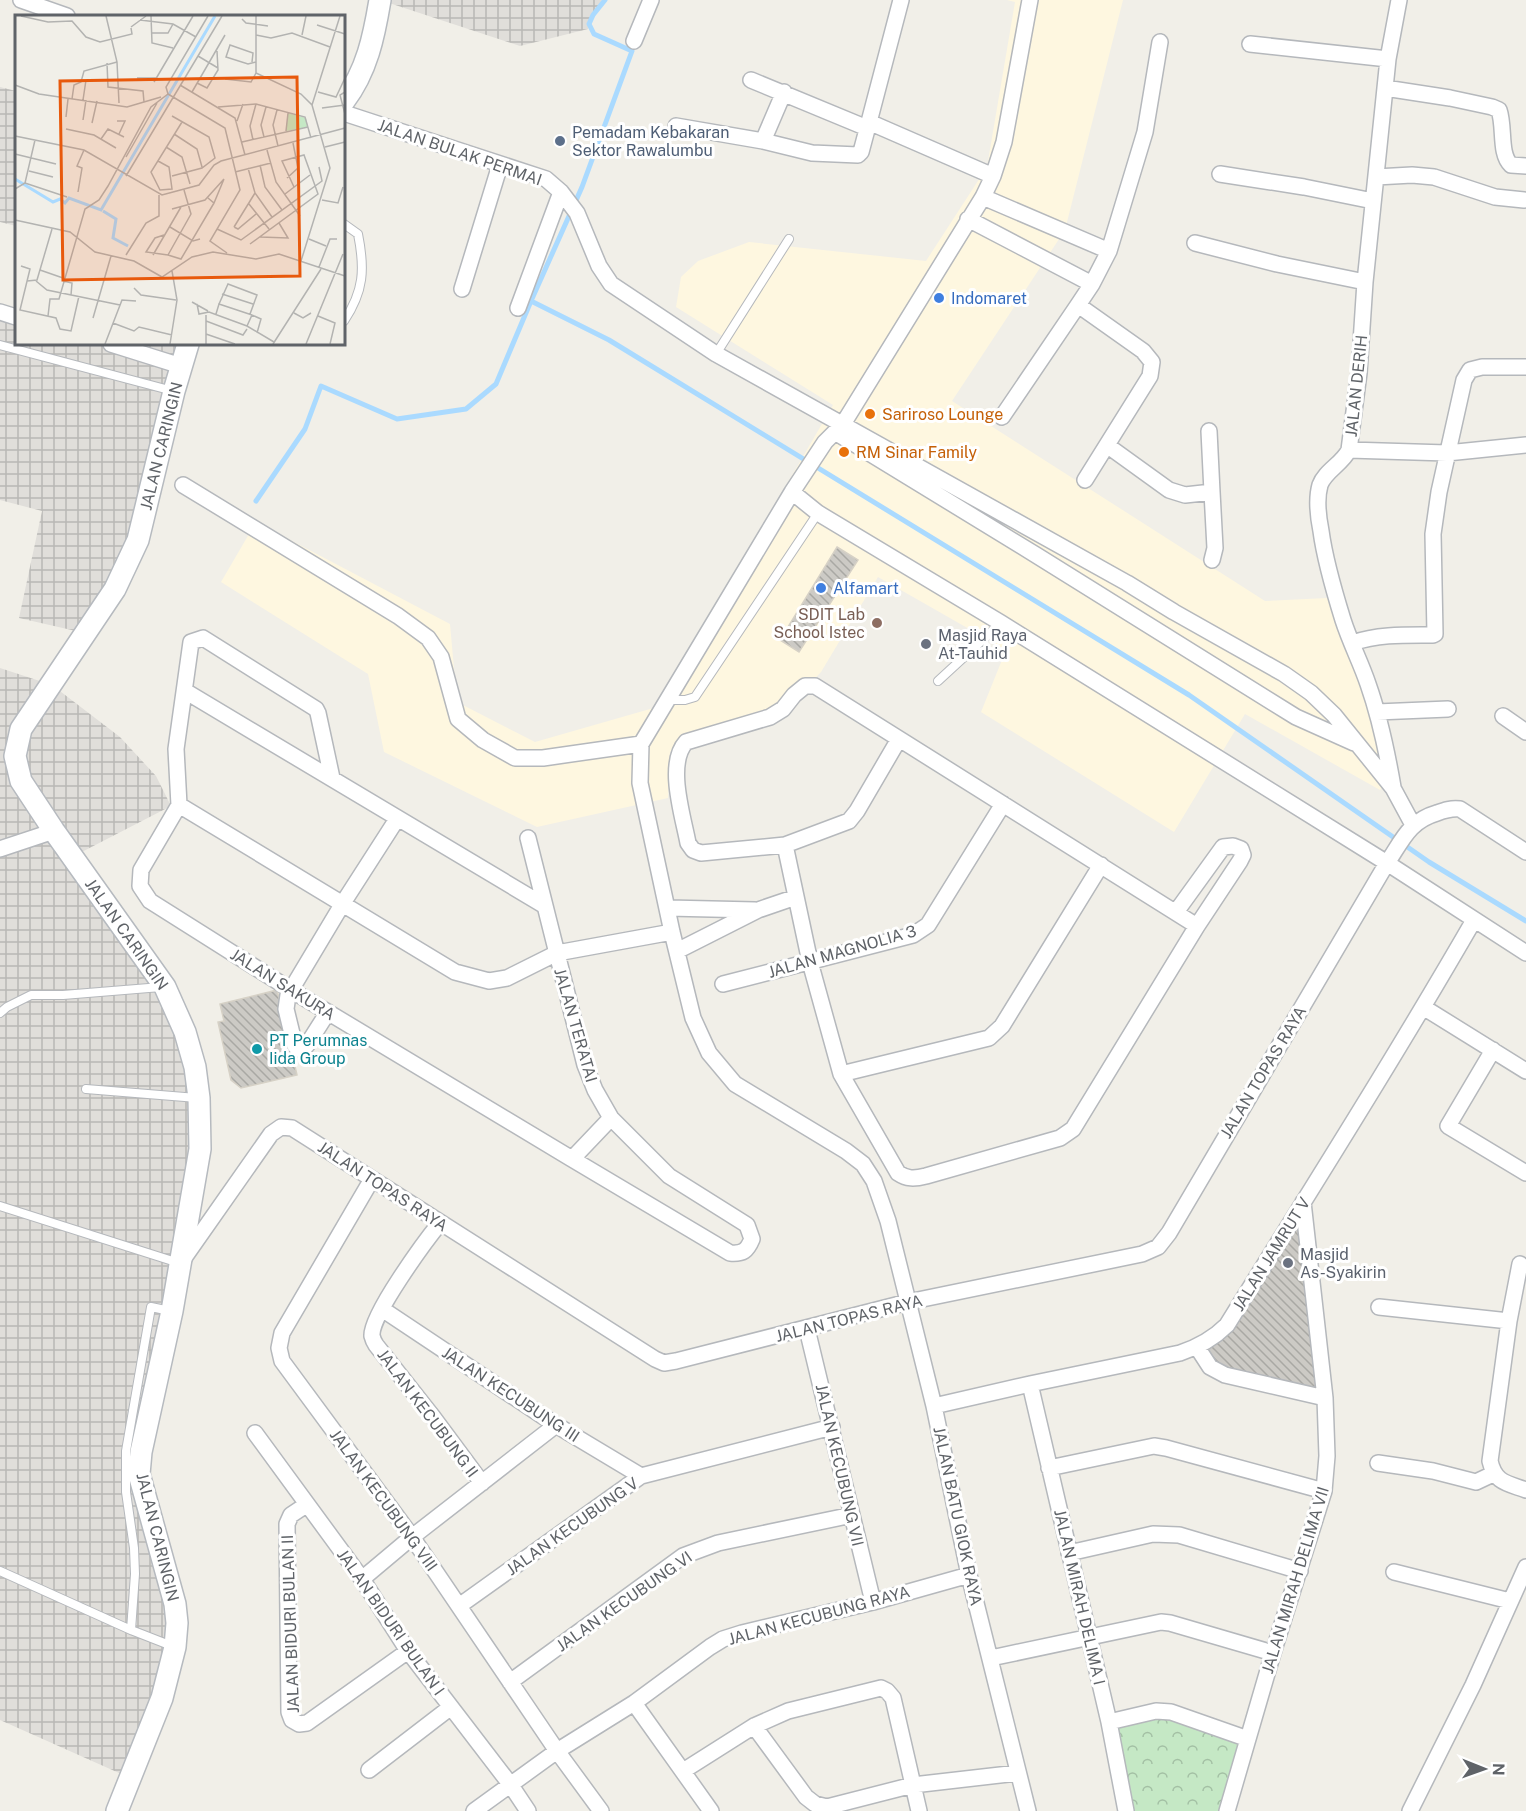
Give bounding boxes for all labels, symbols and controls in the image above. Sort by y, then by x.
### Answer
inset map [15,15,345,345]
street label: JALAN BULAK PERMAI [375,115,544,190]
place label: Pemadam Kebakaran Sektor Rawalumbu [572,123,729,160]
marker: Pemadam Kebakaran Sektor Rawalumbu [553,134,567,148]
place label: Indomaret [951,289,1027,308]
marker: Indomaret [932,291,946,305]
street label: JALAN DERIH [1342,334,1371,438]
street label: JALAN CARINGIN [136,380,187,512]
place label: Sariroso Lounge [882,405,1003,424]
marker: Sariroso Lounge [863,407,877,421]
place label: RM Sinar Family [856,443,977,462]
marker: RM Sinar Family [837,445,851,459]
place label: Alfamart [833,579,899,598]
marker: Alfamart [814,581,828,595]
place label: SDIT Lab School Istec [773,605,865,642]
marker: SDIT Lab School Istec [870,616,884,630]
place label: Masjid Raya At-Tauhid [938,626,1027,663]
marker: Masjid Raya At-Tauhid [919,637,933,651]
street label: JALAN CARINGIN [81,875,172,994]
street label: JALAN MAGNOLIA 3 [766,921,918,982]
street label: JALAN SAKURA [227,945,339,1024]
street label: JALAN TERATAI [550,966,601,1085]
street label: JALAN TOPAS RAYA [1216,1003,1310,1142]
place label: PT Perumnas Iida Group [269,1031,367,1068]
marker: PT Perumnas Iida Group [250,1042,264,1056]
street label: JALAN TOPAS RAYA [314,1137,451,1235]
street label: JALAN JAMRUT V [1229,1194,1314,1315]
place label: Masjid As-Syakirin [1300,1245,1386,1282]
marker: Masjid As-Syakirin [1281,1256,1295,1270]
street label: JALAN TOPAS RAYA [774,1291,925,1346]
street label: JALAN KECUBUNG III [438,1343,583,1446]
street label: JALAN KECUBUNG II [373,1345,482,1481]
street label: JALAN KECUBUNG VII [812,1382,867,1548]
street label: JALAN BATU GIOK RAYA [929,1425,986,1607]
street label: JALAN KECUBUNG VIII [326,1426,441,1575]
street label: JALAN CARINGIN [132,1471,183,1603]
street label: JALAN KECUBUNG V [503,1474,642,1579]
street label: JALAN MIRAH DELIMA VII [1258,1484,1333,1676]
street label: JALAN MIRAH DELIMA I [1050,1507,1109,1687]
street label: JALAN BIDURI BULAN II [278,1534,303,1714]
street label: JALAN BIDURI BULAN I [333,1546,448,1699]
street label: JALAN KECUBUNG VI [553,1547,696,1655]
street label: JALAN KECUBUNG RAYA [726,1582,912,1649]
north arrow [1454,1739,1514,1799]
text: N [1489,1763,1508,1776]

